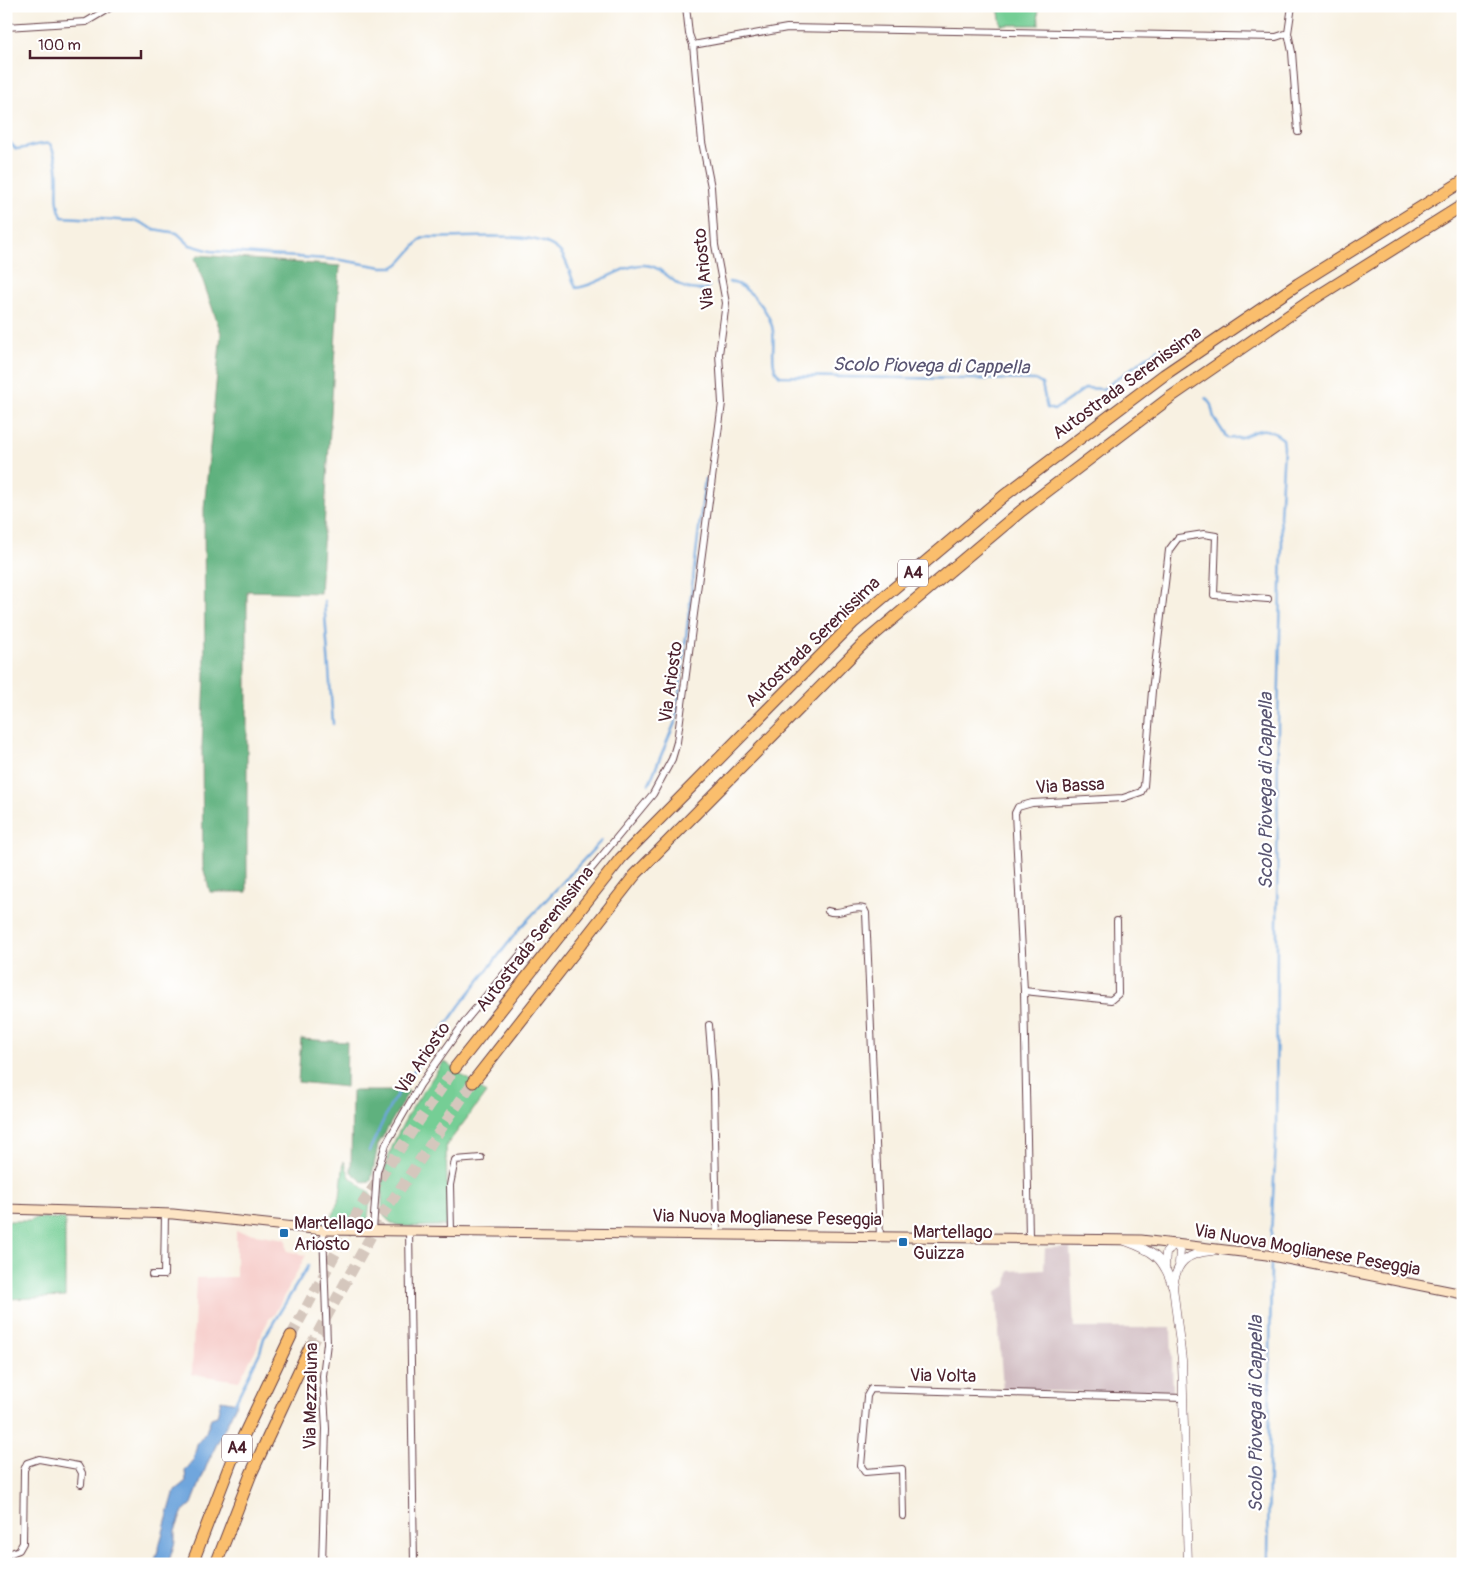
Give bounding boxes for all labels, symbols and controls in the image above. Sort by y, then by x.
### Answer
scale bar [30,28,141,60]
text: 100 m [38,36,81,55]
street label: Via Ariosto [688,227,720,311]
street label: Autostrada Serenissima [1048,321,1206,445]
water label: Scolo Piovega di Cappella [832,352,1031,380]
road number: A4 [898,560,928,586]
street label: Autostrada Serenissima [741,572,885,712]
street label: Via Ariosto [654,639,688,724]
water label: Scolo Piovega di Cappella [1254,691,1278,889]
street label: Via Bassa [1035,773,1105,799]
street label: Autostrada Serenissima [471,862,599,1016]
street label: Via Ariosto [390,1017,456,1099]
street label: Via Nuova Moglianese Peseggia [652,1204,882,1232]
place label: Martellago Ariosto [294,1212,374,1256]
street label: Via Nuova Moglianese Peseggia [1192,1219,1422,1281]
place label: Martellago Guizza [913,1221,993,1265]
marker: Martellago Ariosto [278,1227,290,1239]
marker: Martellago Guizza [897,1236,909,1248]
water label: Scolo Piovega di Cappella [1244,1314,1268,1512]
street label: Via Mezzaluna [299,1342,323,1450]
street label: Via Volta [909,1364,977,1388]
road number: A4 [222,1435,252,1462]

